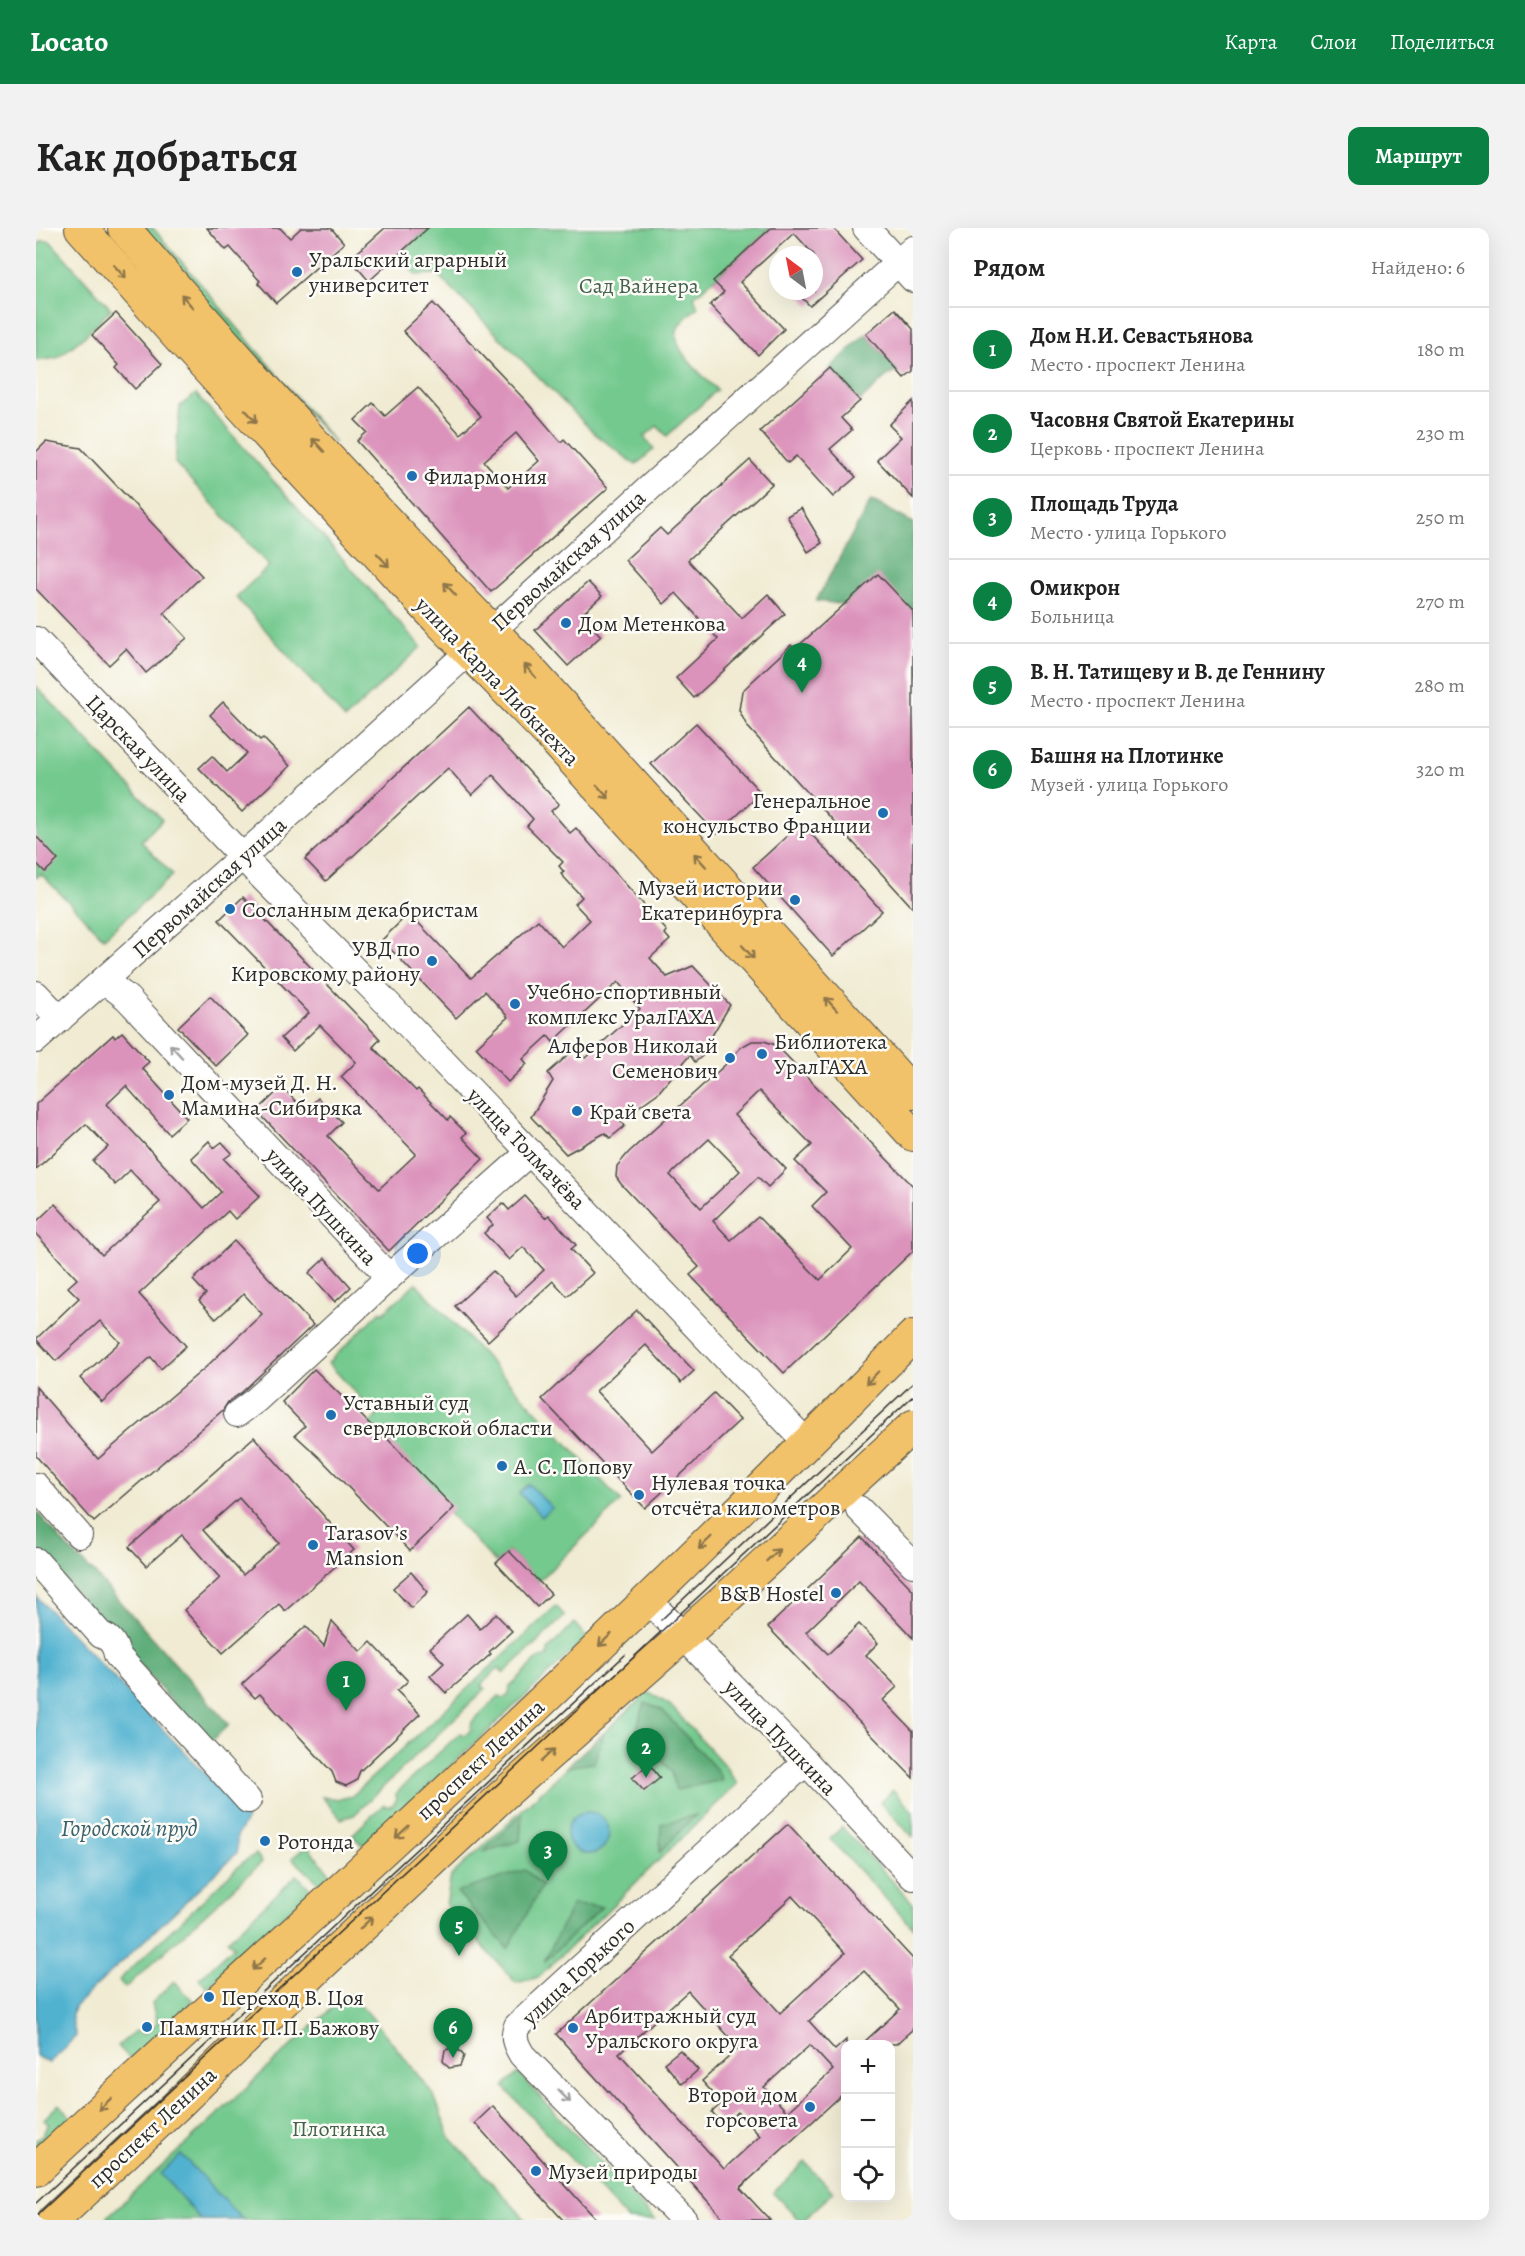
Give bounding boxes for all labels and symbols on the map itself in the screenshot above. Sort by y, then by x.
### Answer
place label: Уральский аграрный университет [308,245,507,300]
north arrow [769,246,823,300]
one-way arrow [113,264,127,279]
marker: Уральский аграрный университет [290,265,304,279]
park label: Сад Вайнера [579,271,700,301]
one-way arrow [180,293,194,308]
one-way arrow [244,409,258,424]
one-way arrow [311,438,325,453]
place label: Филармония [424,462,547,492]
marker: Филармония [405,469,419,483]
street label: Первомайская улица [485,483,653,638]
one-way arrow [376,552,390,567]
one-way arrow [443,581,457,596]
street label: улица Карла Либкнехта [408,590,587,773]
place label: Дом Метенкова [578,609,727,639]
marker: Дом Метенкова [559,616,573,630]
pin: 4 [782,644,822,693]
one-way arrow [523,664,537,679]
street label: Царская улица [79,688,198,810]
one-way arrow [596,784,610,799]
place label: Генеральное консульство Франции [663,786,871,841]
marker: Генеральное консульство Франции [876,806,890,820]
street label: Первомайская улица [126,810,294,965]
one-way arrow [693,852,707,867]
place label: Музей истории Екатеринбурга [637,873,784,928]
marker: Музей истории Екатеринбурга [788,893,802,907]
place label: Сосланным декабристам [242,895,479,925]
marker: Сосланным декабристам [223,902,237,916]
place label: УВД по Кировскому району [231,934,421,989]
one-way arrow [741,944,755,959]
marker: УВД по Кировскому району [425,954,439,968]
place label: Учебно-спортивный комплекс УралГАХА [527,977,721,1032]
one-way arrow [824,996,838,1011]
marker: Учебно-спортивный комплекс УралГАХА [508,997,522,1011]
place label: Библиотека УралГАХА [774,1027,888,1082]
place label: Алферов Николай Семенович [547,1031,718,1086]
one-way arrow [170,1044,184,1059]
marker: Библиотека УралГАХА [755,1047,769,1061]
marker: Алферов Николай Семенович [723,1051,737,1065]
place label: Дом-музей Д. Н. Мамина-Сибиряка [181,1068,363,1123]
street label: улица Толмачёва [459,1080,593,1217]
marker: Дом-музей Д. Н. Мамина-Сибиряка [162,1088,176,1102]
place label: Край света [589,1097,692,1127]
marker: Край света [570,1104,584,1118]
street label: улица Пушкина [258,1141,384,1273]
your location [403,1239,432,1268]
one-way arrow [865,1371,879,1386]
place label: Уставный суд свердловской области [343,1388,553,1443]
marker: Уставный суд свердловской области [324,1408,338,1422]
place label: А. С. Попову [513,1452,633,1482]
marker: А. С. Попову [495,1459,509,1473]
place label: Нулевая точка отсчёта километров [651,1468,840,1523]
marker: Нулевая точка отсчёта километров [632,1488,646,1502]
place label: Tarasov’s Mansion [325,1518,408,1573]
one-way arrow [698,1535,713,1550]
marker: Tarasov’s Mansion [306,1538,320,1552]
one-way arrow [766,1547,781,1562]
place label: B&B Hostel [720,1579,824,1609]
marker: B&B Hostel [829,1586,843,1600]
one-way arrow [598,1633,613,1647]
pin: 1 [326,1662,366,1711]
street label: улица Пушкина [716,1672,844,1803]
street label: проспект Ленина [410,1692,552,1827]
pin: 2 [626,1728,666,1778]
one-way arrow [540,1748,555,1762]
water label: Городской пруд [61,1812,198,1844]
one-way arrow [395,1824,410,1839]
place label: Ротонда [277,1827,355,1857]
pin: 3 [528,1832,568,1881]
marker: Ротонда [258,1834,272,1848]
pin: 5 [440,1906,478,1956]
street label: улица Горького [515,1911,642,2033]
one-way arrow [358,1916,373,1930]
one-way arrow [252,1956,267,1970]
place label: Переход В. Цоя [221,1983,364,2013]
marker: Переход В. Цоя [202,1990,216,2004]
place label: Арбитражный суд Уральского округа [584,2001,759,2056]
pin: 6 [434,2008,472,2058]
place label: Памятник П.П. Бажову [159,2013,380,2043]
marker: Памятник П.П. Бажову [140,2020,154,2034]
marker: Арбитражный суд Уральского округа [566,2021,580,2035]
street label: проспект Ленина [82,2060,224,2195]
place label: Второй дом горсовета [687,2080,799,2135]
one-way arrow [556,2089,571,2104]
one-way arrow [98,2097,113,2111]
marker: Второй дом горсовета [803,2100,817,2114]
park label: Плотинка [292,2114,387,2144]
place label: Музей природы [548,2157,698,2187]
marker: Музей природы [529,2164,543,2178]

